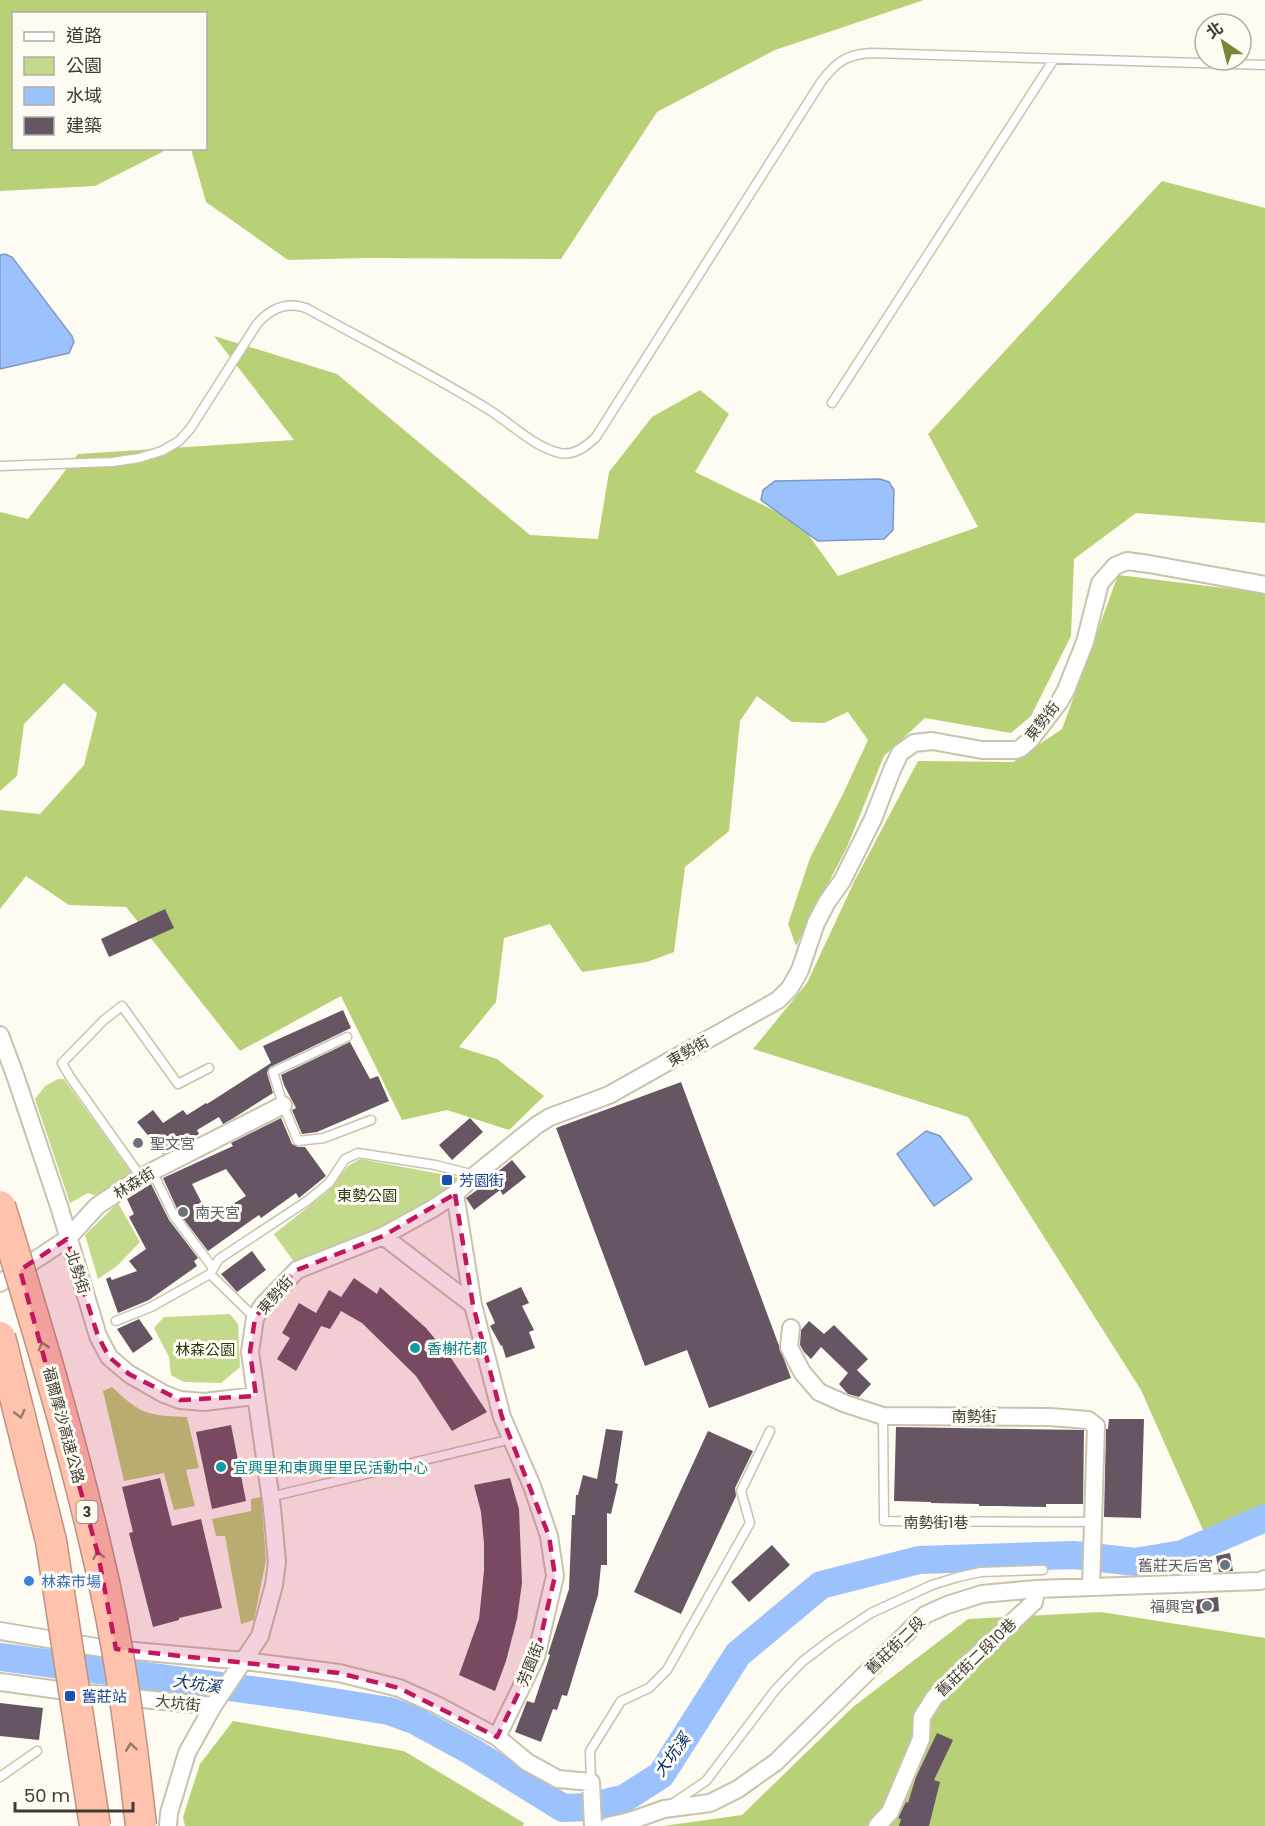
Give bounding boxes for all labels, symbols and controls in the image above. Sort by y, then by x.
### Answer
legend [12,12,207,150]
north arrow [1193,12,1253,72]
text: 北 [1202,16,1228,44]
text: 道路 [66,23,102,48]
text: 公園 [66,53,102,78]
text: 水域 [66,83,102,108]
text: 建築 [66,113,102,138]
street label: 東勢街 [1020,697,1064,745]
street label: 東勢街 [663,1031,713,1071]
place label: 聖文宮 [150,1133,195,1154]
marker: 聖文宮 [131,1136,145,1150]
street label: 林森街 [109,1162,159,1204]
place label: 芳園街 [459,1170,504,1191]
marker: 芳園街 [440,1173,454,1187]
park label: 東勢公園 [337,1185,397,1206]
place label: 南天宮 [195,1202,240,1223]
marker: 南天宮 [176,1205,190,1219]
street label: 北勢街 [61,1247,95,1297]
street label: 東勢街 [252,1271,298,1319]
place label: 香榭花都 [427,1338,487,1359]
park label: 林森公園 [175,1339,235,1360]
one-way arrow [38,1341,50,1352]
marker: 香榭花都 [408,1341,422,1355]
street label: 福爾摩沙高速公路 [38,1364,90,1486]
street label: 南勢街 [951,1406,997,1427]
one-way arrow [13,1409,26,1419]
place label: 宜興里和東興里里民活動中心 [233,1457,428,1478]
marker: 宜興里和東興里里民活動中心 [214,1460,228,1474]
road number: 3 [76,1501,98,1523]
street label: 南勢街1巷 [904,1512,968,1533]
one-way arrow [92,1550,105,1560]
place label: 舊莊天后宮 [1138,1555,1213,1576]
marker: 舊莊天后宮 [1218,1558,1232,1572]
place label: 林森市場 [41,1571,101,1592]
marker: 林森市場 [22,1574,36,1588]
place label: 福興宮 [1150,1596,1195,1617]
marker: 福興宮 [1200,1599,1214,1613]
street label: 舊莊街二段 [861,1611,929,1679]
street label: 舊莊街二段10巷 [931,1613,1021,1701]
street label: 芳園街 [512,1639,548,1689]
water label: 大坑溪 [172,1669,224,1699]
place label: 舊莊站 [82,1686,127,1707]
marker: 舊莊站 [63,1689,77,1703]
street label: 大坑街 [155,1690,201,1716]
water label: 大坑溪 [649,1727,697,1781]
one-way arrow [126,1743,138,1752]
scale bar [15,1775,134,1813]
text: 50 m [24,1783,70,1808]

